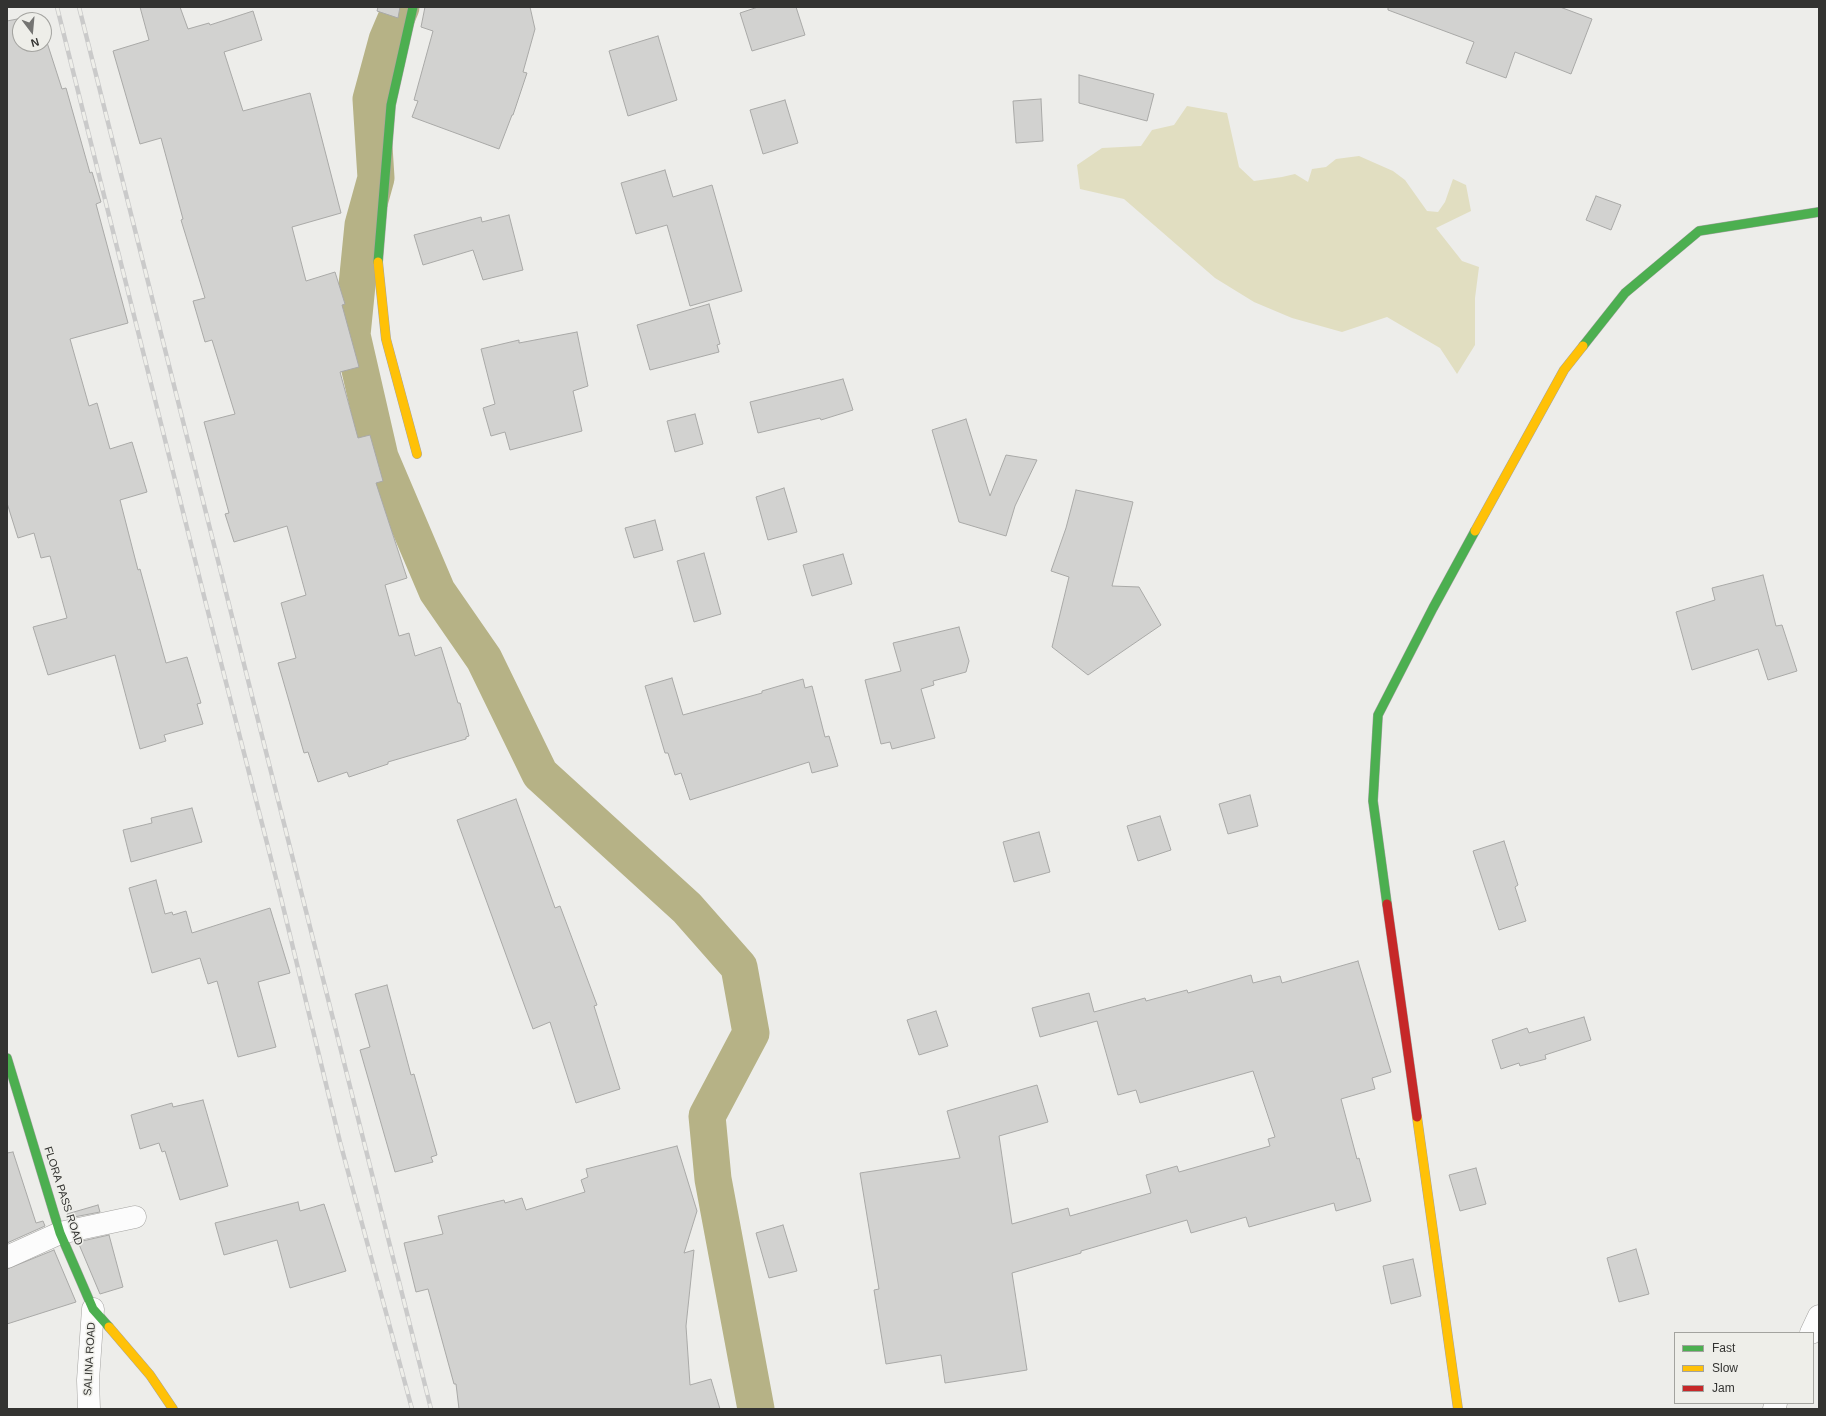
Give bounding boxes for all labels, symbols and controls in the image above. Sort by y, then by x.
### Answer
north arrow [12,12,52,52]
text: N [30,36,41,49]
street label: FLORA PASS ROAD [41,1145,85,1247]
street label: SALINA ROAD [81,1322,99,1396]
legend [1674,1332,1814,1404]
text: Fast [1712,1341,1735,1355]
text: Slow [1712,1361,1738,1375]
text: Jam [1712,1381,1735,1395]

